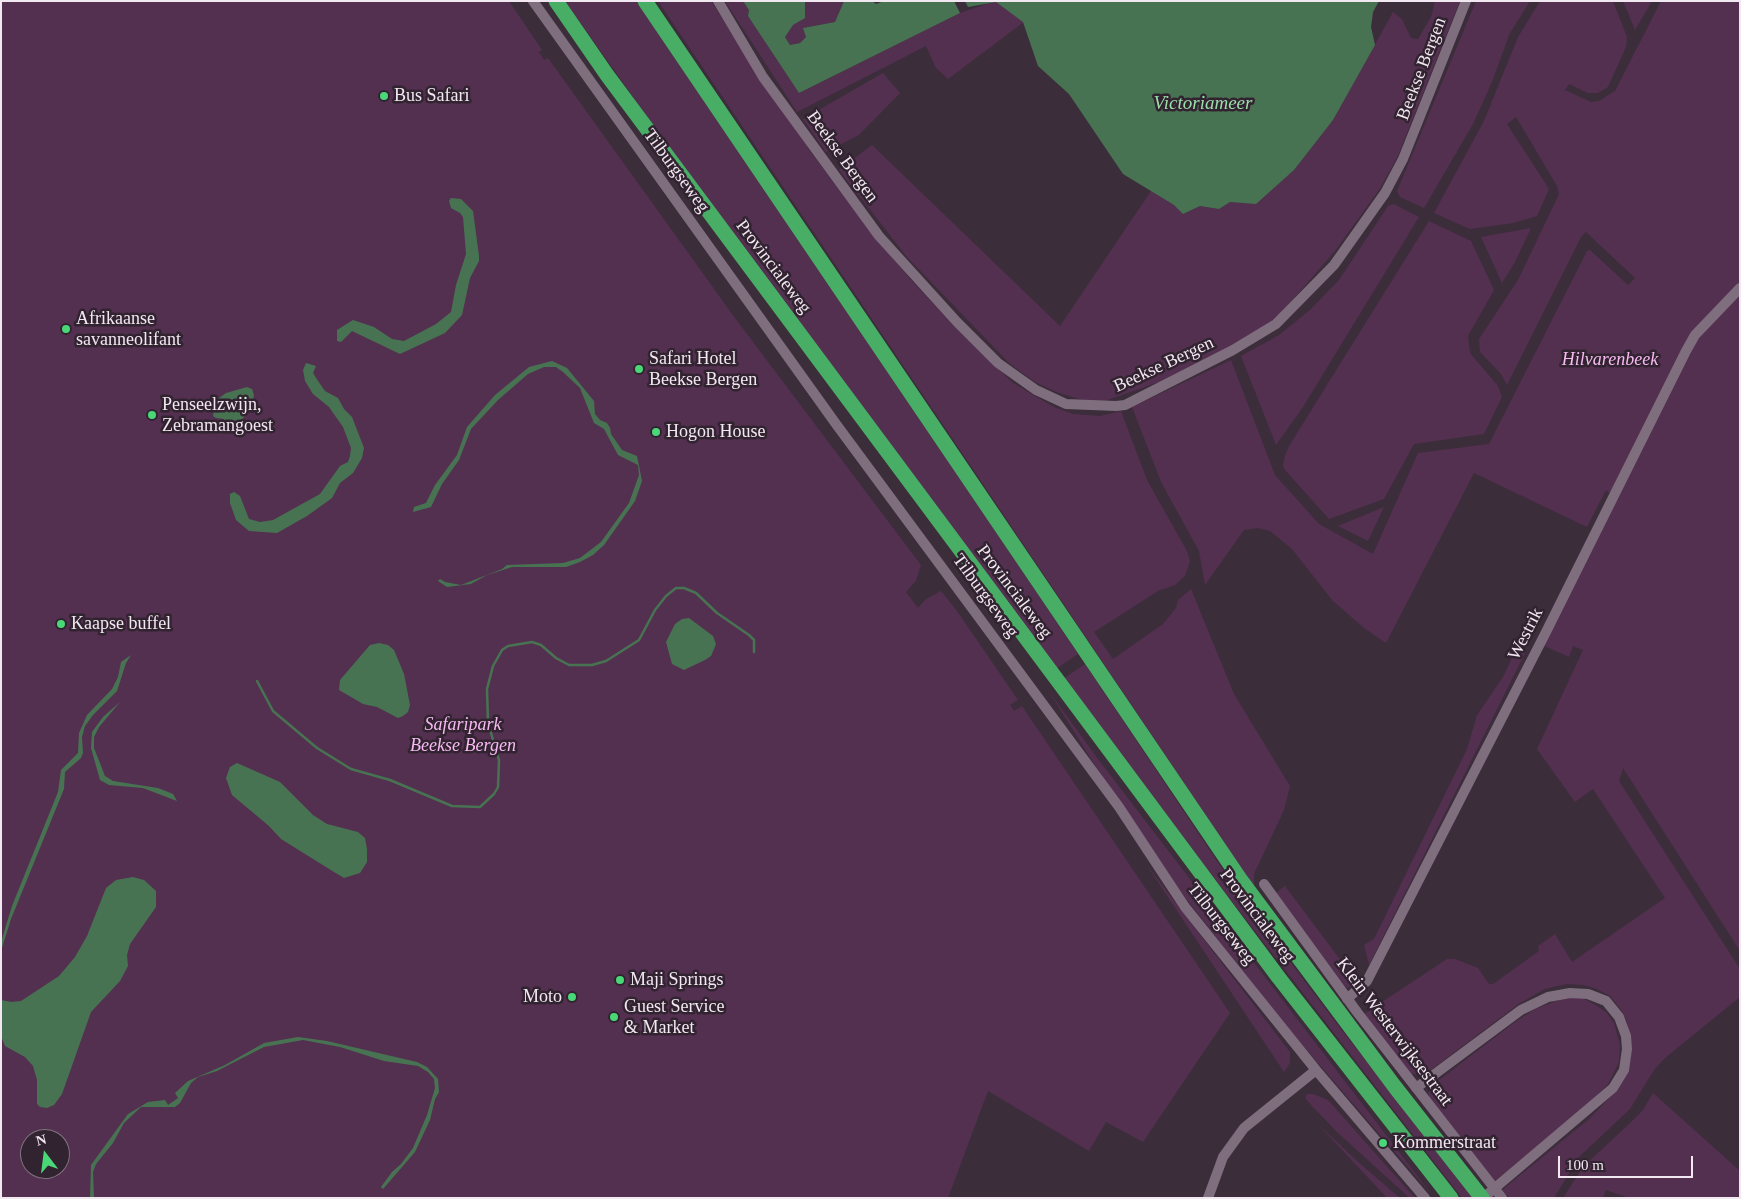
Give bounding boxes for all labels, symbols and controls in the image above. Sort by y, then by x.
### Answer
street label: Beekse Bergen [1393,15,1451,123]
place label: Bus Safari [394,85,469,107]
marker: Bus Safari [378,90,390,102]
water label: Victoriameer [1154,93,1252,115]
street label: Beekse Bergen [801,107,883,207]
street label: Tilburgseweg [638,125,714,217]
street label: Provincialeweg [731,216,815,318]
place label: Afrikaanse savanneolifant [76,308,181,350]
marker: Afrikaanse savanneolifant [60,323,72,335]
street label: Beekse Bergen [1110,332,1218,398]
place label: Safari Hotel Beekse Bergen [649,348,757,390]
park label: Hilvarenbeek [1562,349,1658,371]
marker: Safari Hotel Beekse Bergen [633,363,645,375]
place label: Penseelzwijn, Zebramangoest [162,394,273,436]
marker: Penseelzwijn, Zebramangoest [146,409,158,421]
place label: Hogon House [666,421,765,443]
marker: Hogon House [650,426,662,438]
street label: Provincialeweg [972,541,1056,643]
street label: Tilburgseweg [947,550,1023,642]
street label: Westrik [1504,604,1548,664]
place label: Kaapse buffel [71,613,171,635]
marker: Kaapse buffel [55,618,67,630]
park label: Safaripark Beekse Bergen [410,714,516,756]
street label: Provincialeweg [1215,865,1299,967]
street label: Tilburgseweg [1182,879,1260,969]
street label: Klein Westerwijksestraat [1331,954,1457,1110]
place label: Maji Springs [630,969,724,991]
marker: Maji Springs [614,974,626,986]
place label: Moto [523,986,562,1008]
marker: Moto [566,991,578,1003]
place label: Guest Service & Market [624,996,724,1038]
marker: Guest Service & Market [608,1011,620,1023]
north arrow [20,1129,70,1179]
text: N [34,1131,48,1149]
place label: Kommerstraat [1393,1132,1496,1154]
marker: Kommerstraat [1377,1137,1389,1149]
scale bar [1561,1146,1696,1178]
text: 100 m [1566,1157,1604,1173]

